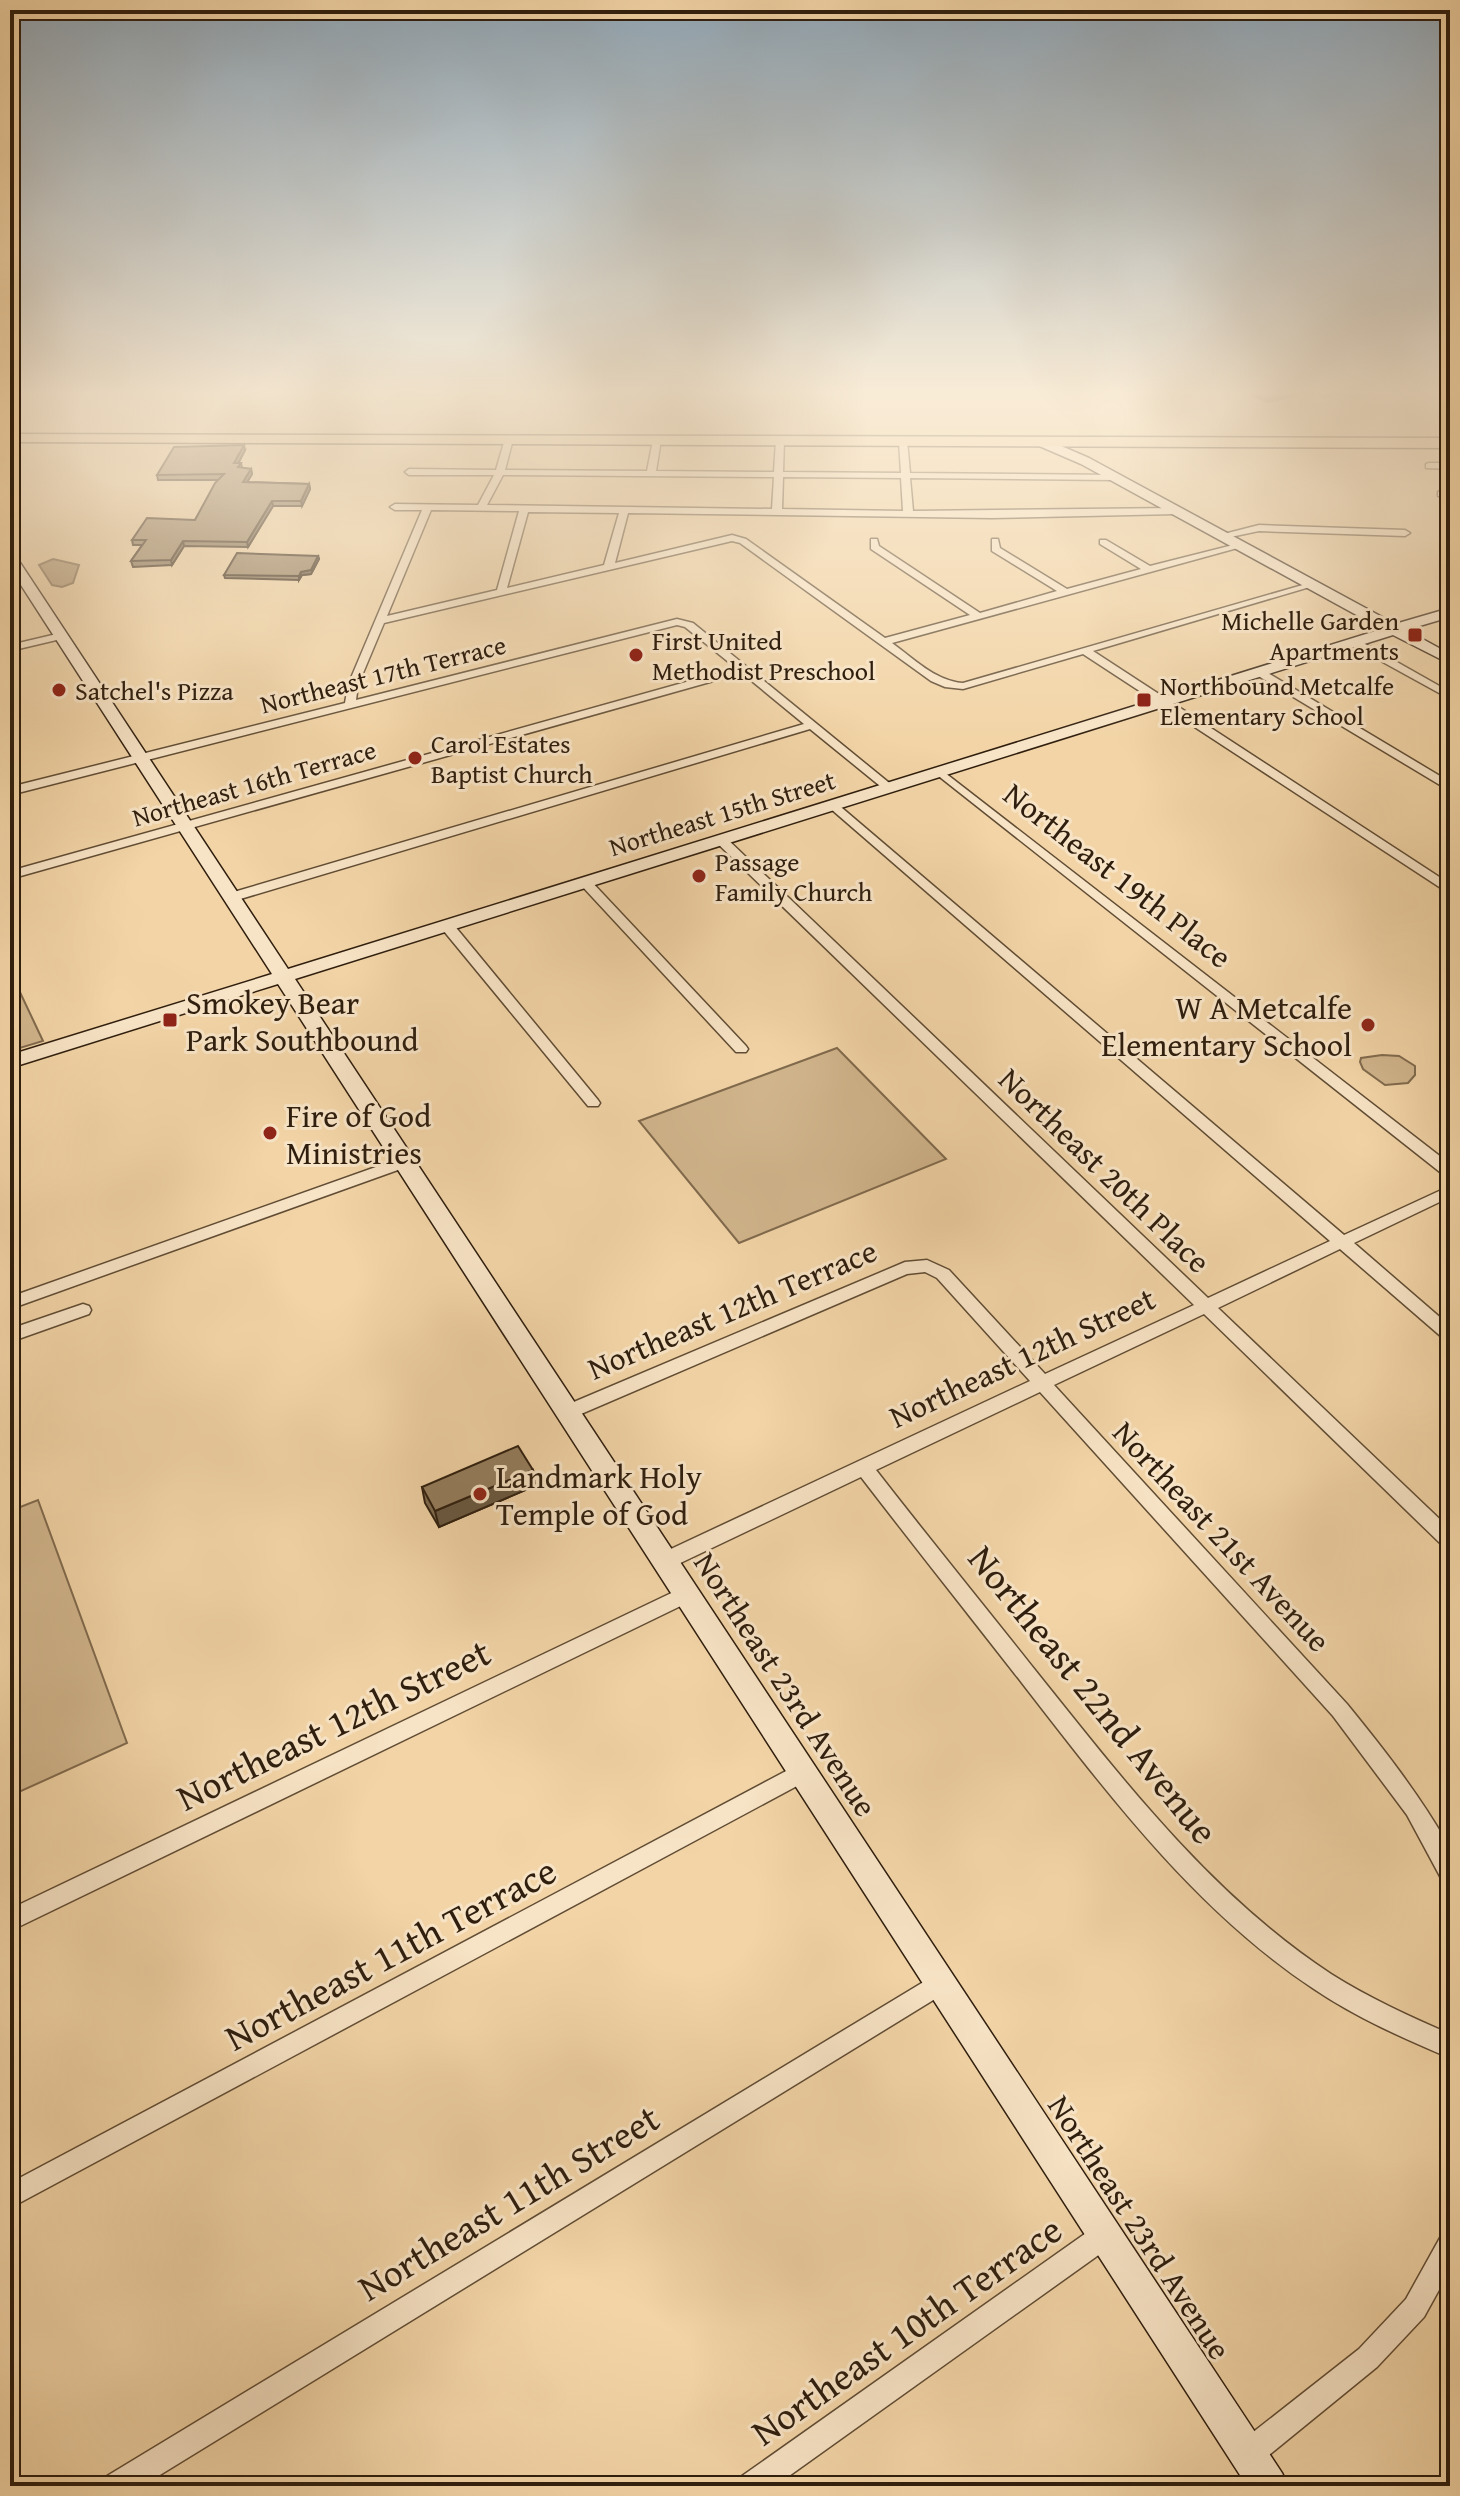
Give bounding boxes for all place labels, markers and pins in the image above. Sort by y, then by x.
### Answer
place label: Michelle Garden Apartments [1221,601,1399,670]
place label: First United Methodist Preschool [652,621,875,690]
marker: Michelle Garden Apartments [1406,626,1424,644]
marker: First United Methodist Preschool [627,646,645,664]
place label: Northbound Metcalfe Elementary School [1160,666,1394,735]
place label: Satchel's Pizza [75,671,234,710]
marker: Satchel's Pizza [50,681,68,699]
marker: Northbound Metcalfe Elementary School [1135,691,1153,709]
place label: Carol Estates Baptist Church [431,724,593,793]
marker: Carol Estates Baptist Church [406,749,424,767]
place label: Passage Family Church [715,842,873,911]
marker: Passage Family Church [690,867,708,885]
place label: Smokey Bear Park Southbound [186,979,419,1063]
place label: W A Metcalfe Elementary School [1101,984,1352,1068]
marker: Smokey Bear Park Southbound [161,1011,179,1029]
marker: W A Metcalfe Elementary School [1359,1016,1377,1034]
place label: Fire of God Ministries [286,1092,431,1176]
marker: Fire of God Ministries [261,1124,279,1142]
place label: Landmark Holy Temple of God [496,1453,702,1537]
marker: Landmark Holy Temple of God [471,1485,489,1503]

